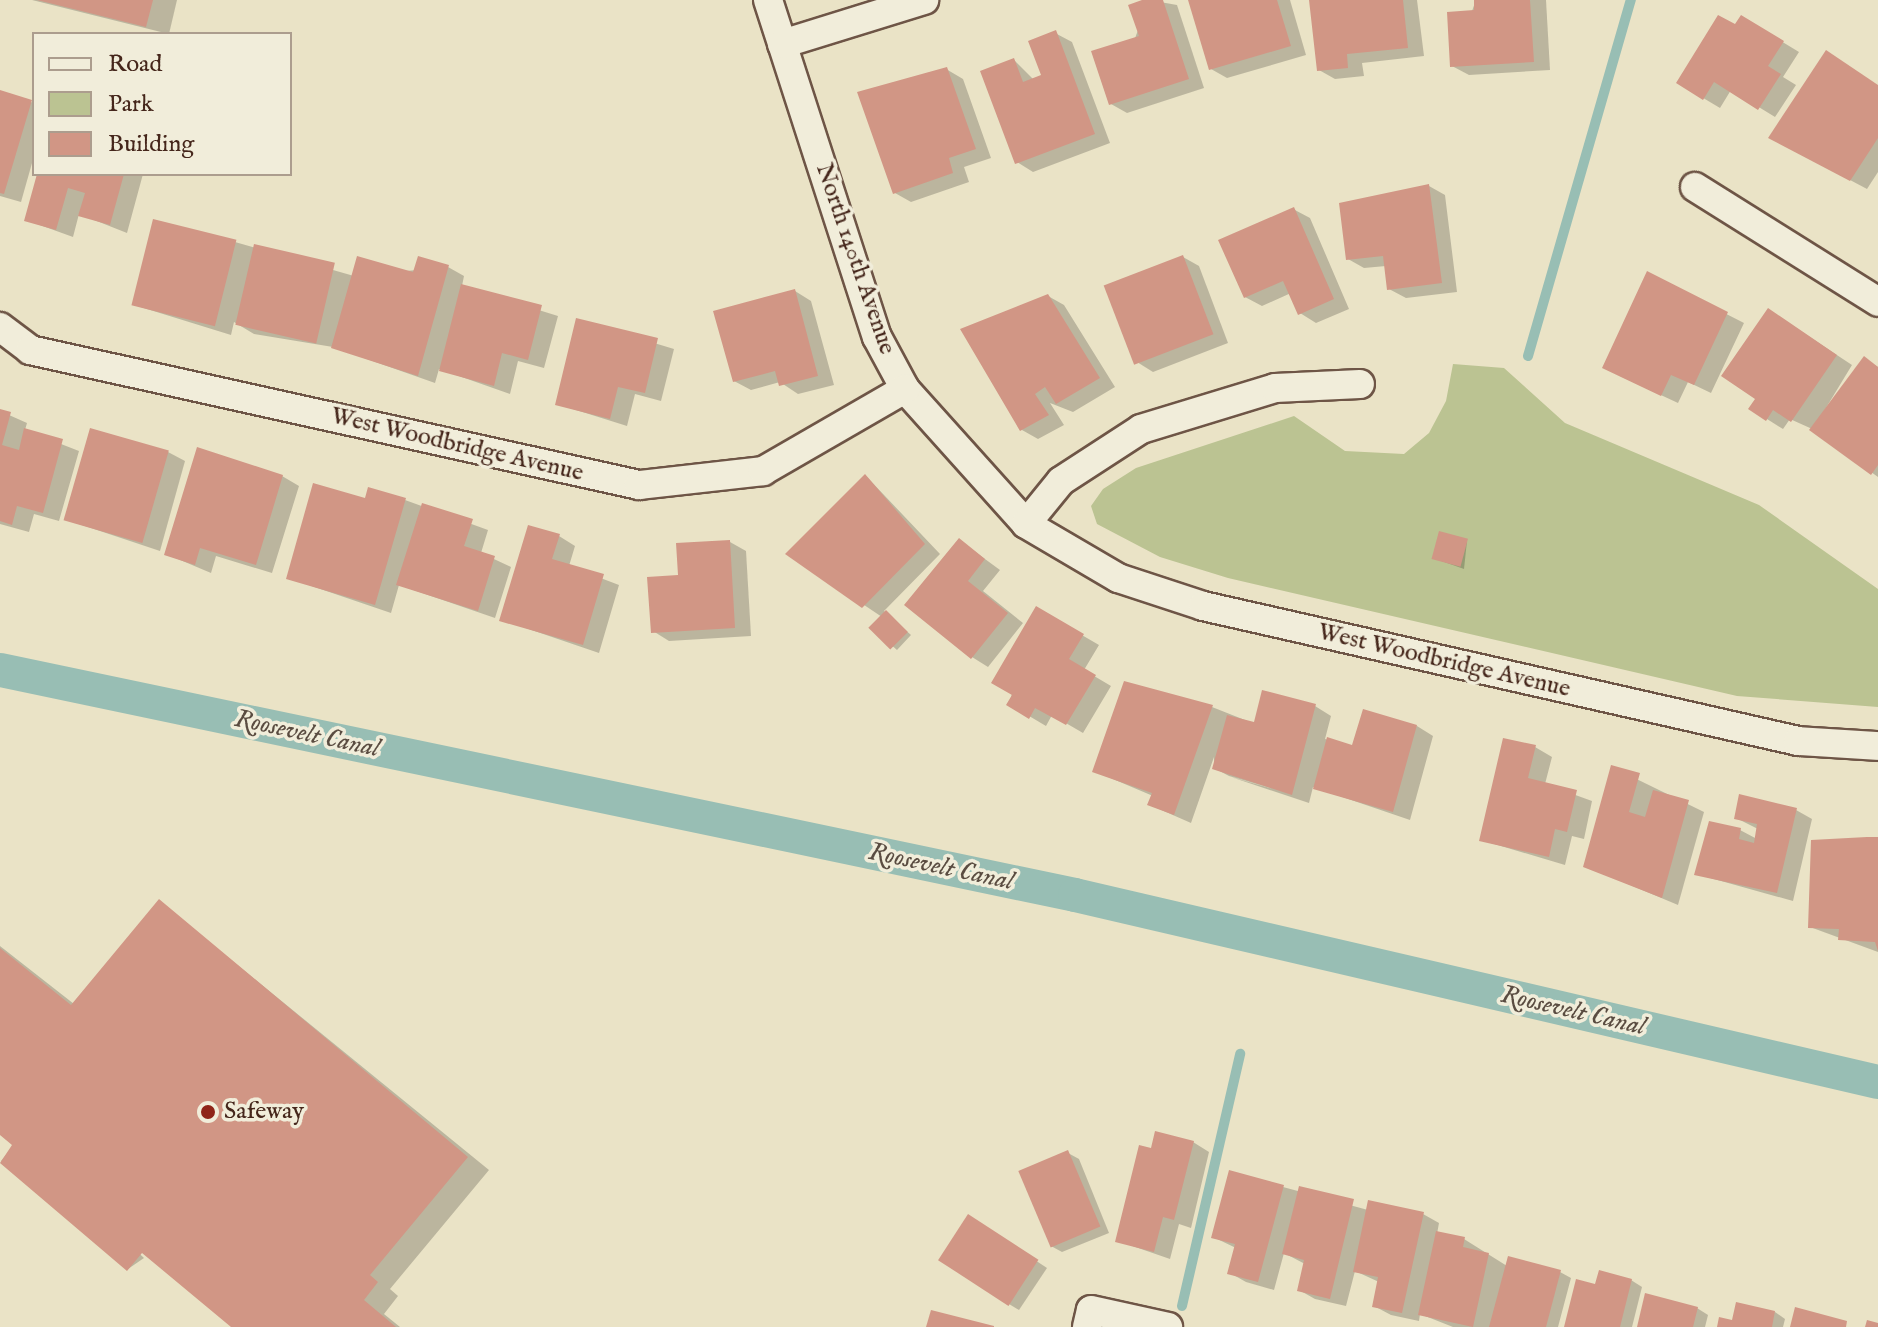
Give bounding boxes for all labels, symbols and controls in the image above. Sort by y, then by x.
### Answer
legend [32,32,292,176]
text: Road [108,49,162,80]
text: Park [108,89,154,120]
text: Building [108,129,194,160]
street label: North 140th Avenue [809,160,901,358]
street label: West Woodbridge Avenue [328,402,586,488]
street label: West Woodbridge Avenue [1315,618,1573,704]
water label: Roosevelt Canal [232,703,382,765]
water label: Roosevelt Canal [866,836,1016,898]
water label: Roosevelt Canal [1498,979,1648,1043]
place label: Safeway [224,1098,304,1126]
marker: Safeway [199,1103,217,1121]

